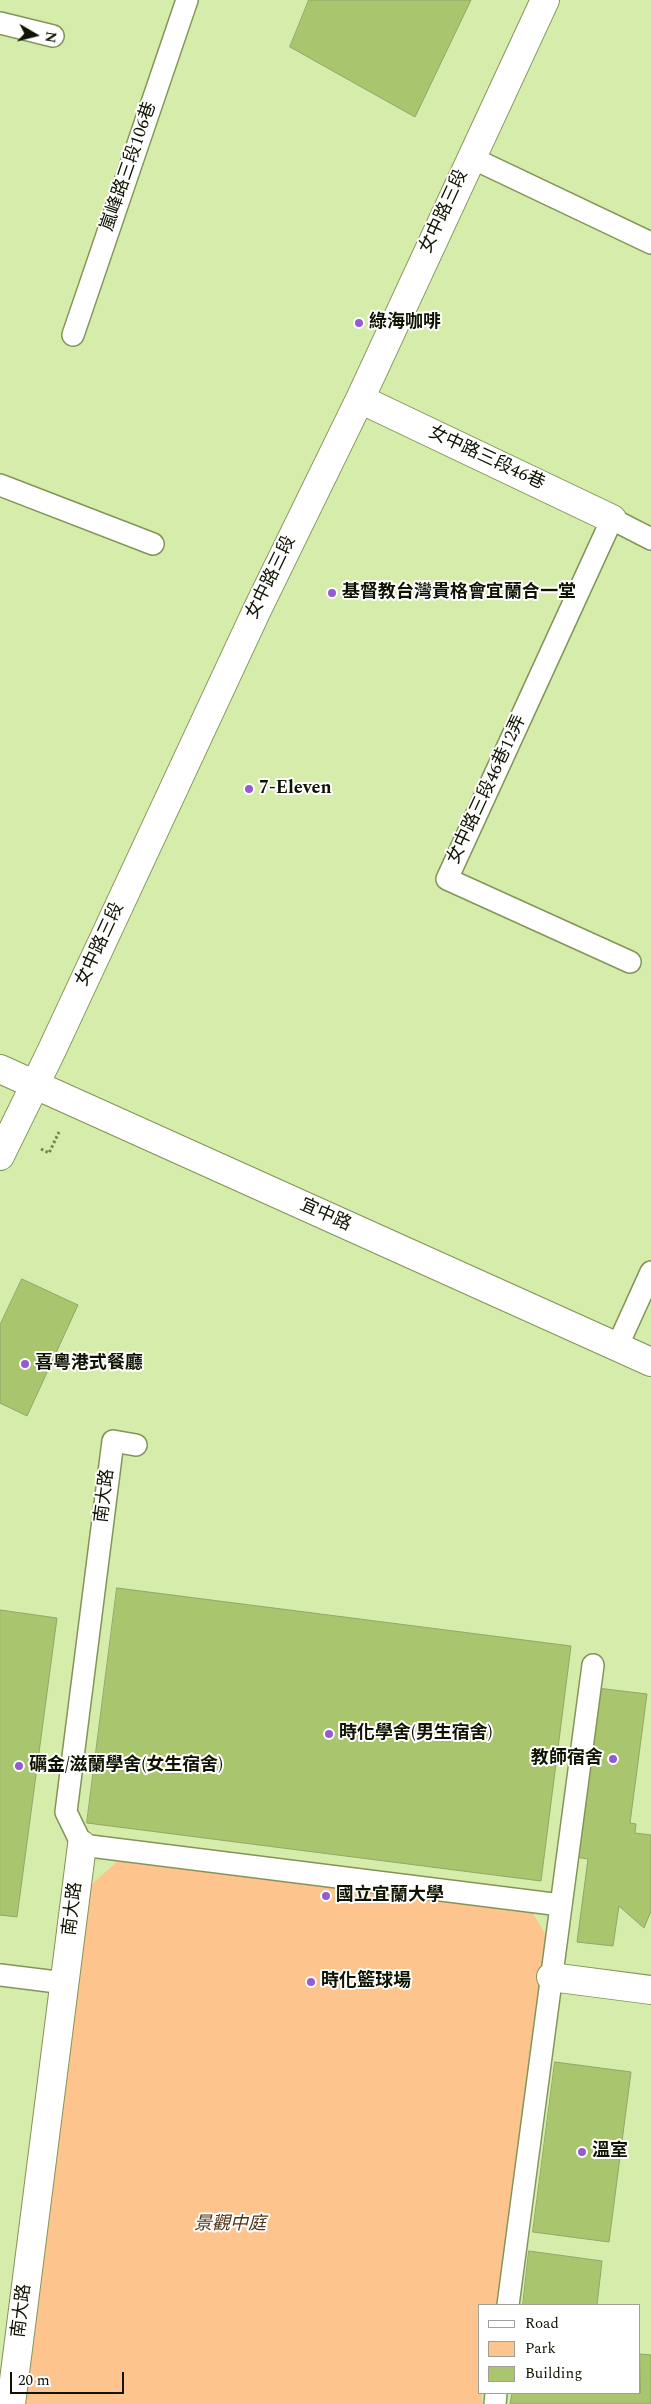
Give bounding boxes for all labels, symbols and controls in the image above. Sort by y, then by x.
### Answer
north arrow [10,10,60,60]
text: N [39,30,62,44]
street label: 嵐峰路三段106巷 [98,100,162,234]
street label: 女中路三段 [416,167,474,257]
place label: 綠海咖啡 [369,312,441,334]
marker: 綠海咖啡 [353,317,365,329]
street label: 女中路三段46巷 [424,423,548,495]
street label: 女中路三段 [243,533,301,623]
place label: 基督教台灣貴格會宜蘭合一堂 [342,582,576,604]
marker: 基督教台灣貴格會宜蘭合一堂 [326,587,338,599]
street label: 女中路三段46巷12弄 [444,712,532,868]
place label: 7-Eleven [259,778,332,800]
marker: 7-Eleven [243,783,255,795]
street label: 女中路三段 [72,900,130,990]
street label: 宜中路 [296,1195,354,1237]
place label: 喜粵港式餐廳 [35,1353,143,1375]
marker: 喜粵港式餐廳 [19,1358,31,1370]
street label: 南大路 [92,1468,120,1524]
place label: 時化學舍(男生宿舍) [339,1723,492,1745]
marker: 時化學舍(男生宿舍) [323,1728,335,1740]
place label: 教師宿舍 [531,1748,603,1770]
marker: 教師宿舍 [607,1753,619,1765]
place label: 礪金/滋蘭學舍(女生宿舍) [29,1755,223,1777]
marker: 礪金/滋蘭學舍(女生宿舍) [13,1760,25,1772]
street label: 南大路 [60,1881,88,1937]
place label: 國立宜蘭大學 [336,1885,444,1907]
marker: 國立宜蘭大學 [320,1890,332,1902]
place label: 時化籃球場 [321,1971,411,1993]
marker: 時化籃球場 [305,1976,317,1988]
place label: 溫室 [592,2141,628,2163]
marker: 溫室 [576,2146,588,2158]
park label: 景觀中庭 [194,2214,266,2236]
street label: 南大路 [9,2283,37,2339]
legend [478,2304,641,2394]
text: Road [525,2312,559,2335]
text: Park [525,2337,556,2360]
scale bar [12,2362,126,2394]
text: Building [525,2362,582,2385]
text: 20 m [18,2369,50,2392]

